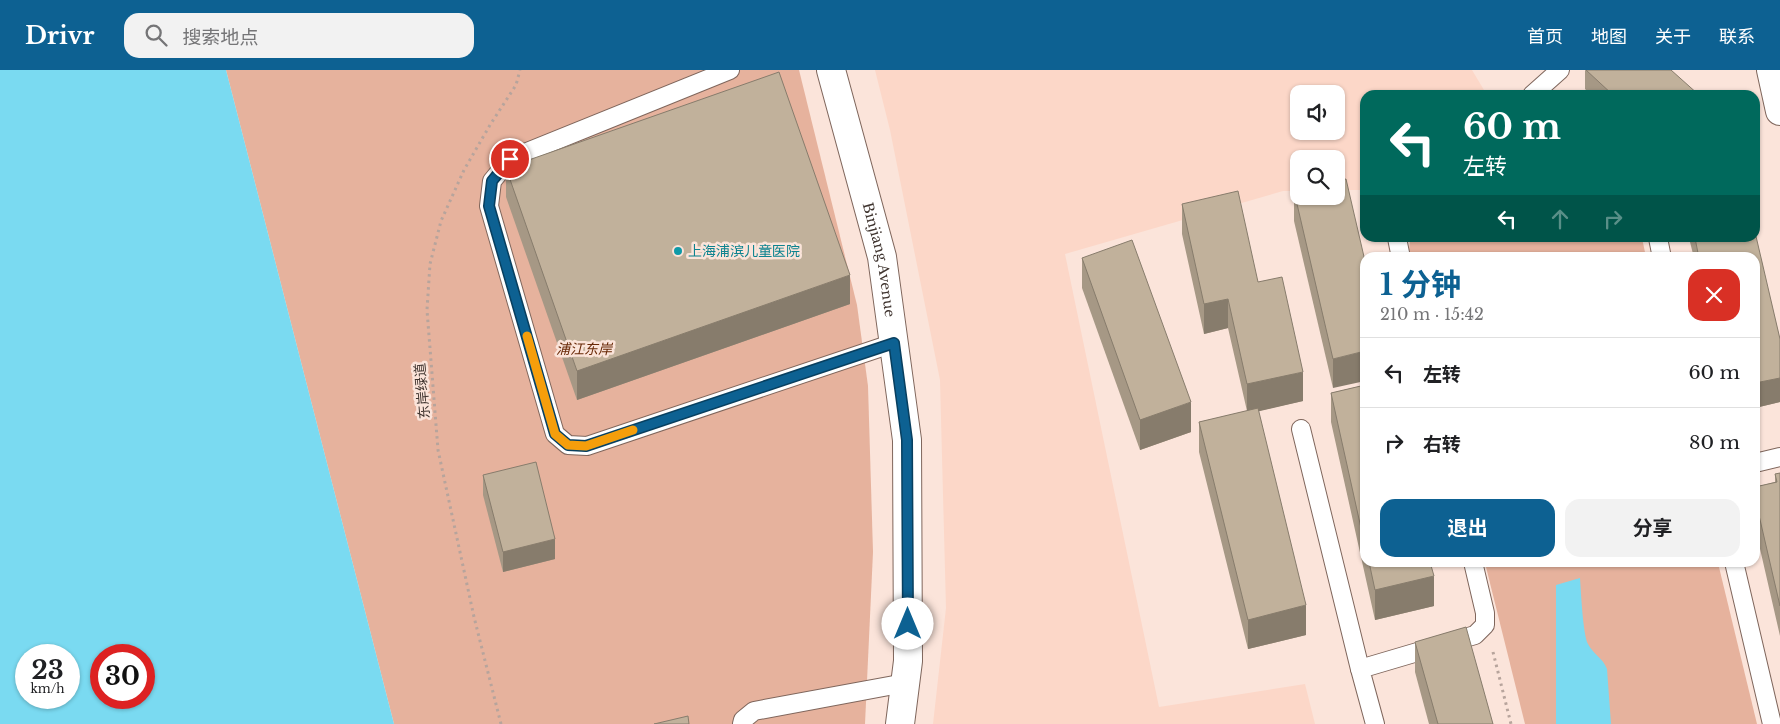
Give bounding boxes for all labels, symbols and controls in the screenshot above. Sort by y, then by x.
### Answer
search box [124,13,474,58]
text: Drivr [25,21,94,50]
icon: search [142,21,170,49]
text: 搜索地点 [182,26,258,49]
text: 首页 [1527,26,1563,48]
text: 地图 [1591,26,1627,48]
text: 关于 [1655,26,1691,48]
text: 联系 [1719,26,1755,48]
map controls [1290,85,1345,205]
button: sound [1290,85,1345,140]
text: 60 m [1463,105,1561,148]
icon: left [1380,110,1445,175]
pin [489,138,531,180]
icon: arrive [496,145,524,173]
button: search [1290,150,1345,205]
text: 左转 [1463,153,1507,180]
street label: Binjiang Avenue [859,200,899,318]
icon: left [1493,205,1521,233]
icon: ahead [1546,205,1574,233]
icon: right [1599,205,1627,233]
place label: 上海浦滨儿童医院 [688,242,800,260]
marker: 上海浦滨儿童医院 [672,245,684,257]
text: 1 分钟 [1380,266,1461,303]
button: close [1688,269,1740,321]
text: 210 m · 15:42 [1380,304,1484,324]
park label: 浦江东岸 [556,340,614,358]
icon: left [1380,359,1408,387]
text: 60 m [1688,361,1740,384]
street label: 东岸绿道 [411,362,433,420]
text: 左转 [1423,363,1461,386]
icon: right [1380,429,1408,457]
text: 80 m [1689,431,1740,454]
text: 右转 [1423,433,1461,456]
button: 退出 [1380,499,1555,557]
button: 分享 [1565,499,1740,557]
position arrow [881,597,933,649]
speed limit sign: 30 [90,644,155,709]
text: 23 [31,655,64,686]
text: km/h [30,681,65,696]

